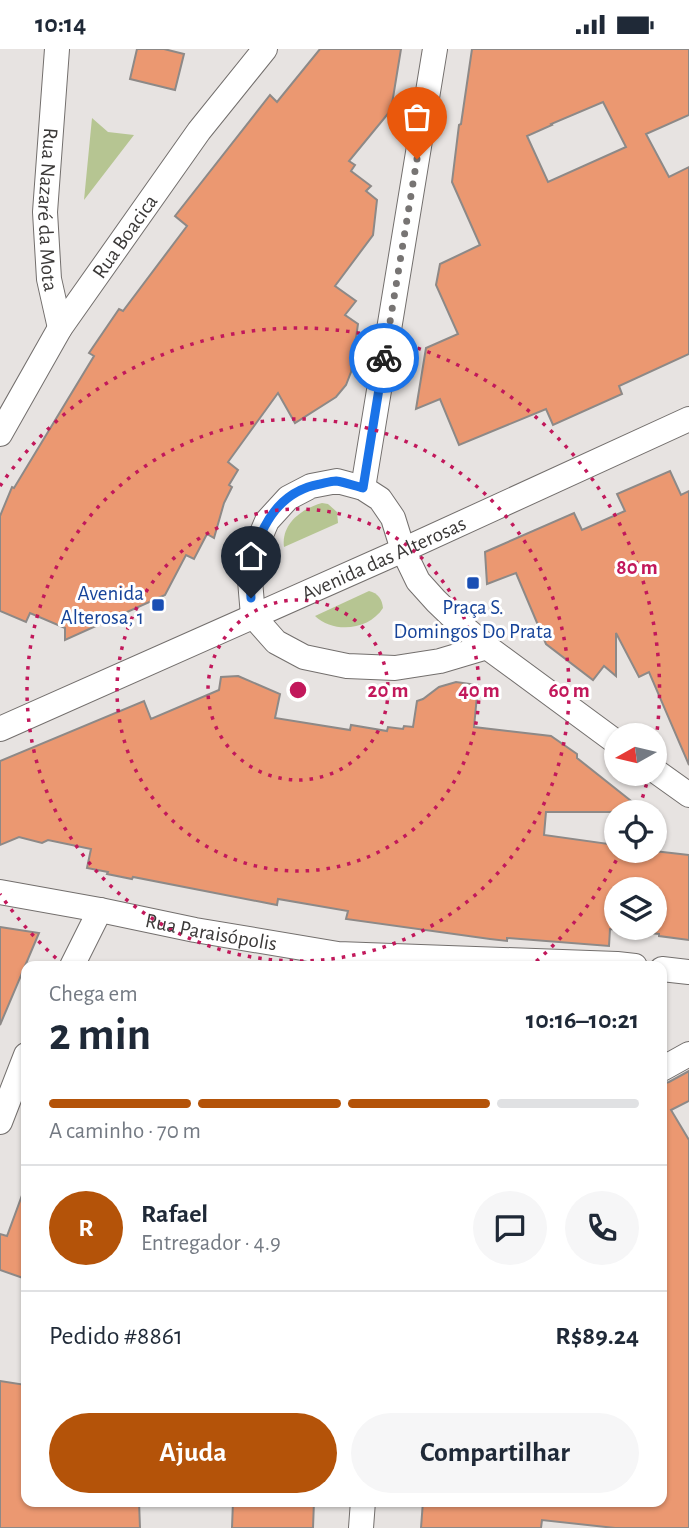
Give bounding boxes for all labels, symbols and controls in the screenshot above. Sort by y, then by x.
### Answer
text: 10:14 [35,11,86,37]
pin [387,87,447,159]
icon: bag [398,98,436,136]
street label: Rua Nazaré da Mota [34,127,62,294]
street label: Rua Boacica [88,190,161,282]
courier [349,323,419,393]
icon: bike [365,339,403,377]
street label: Avenida das Alterosas [298,512,469,604]
pin [221,526,281,598]
icon: home [232,537,270,575]
text: 80 m [616,557,658,578]
marker: Praça S. Domingos Do Prata [465,575,481,591]
place label: Avenida Alterosa, 1 [61,583,144,628]
marker: Avenida Alterosa, 1 [150,597,166,613]
place label: Praça S. Domingos Do Prata [394,597,553,642]
centre of rings [286,678,310,702]
text: 20 m [368,680,408,701]
text: 40 m [458,680,500,701]
text: 60 m [548,680,590,701]
north arrow [604,723,667,786]
map controls [604,723,667,940]
button: locate [604,800,667,863]
button: layers [604,877,667,940]
street label: Rua Paraisópolis [143,909,279,954]
text: Chega em [49,983,138,1006]
text: 10:16–10:21 [526,1007,639,1033]
text: 2 min [49,1012,151,1058]
text: A caminho · 70 m [49,1120,201,1143]
button: chat [473,1191,547,1265]
button: phone [565,1191,639,1265]
text: Rafael [141,1201,208,1227]
text: R [78,1215,94,1241]
text: Entregador · 4.9 [141,1232,281,1255]
text: Pedido #8861 [49,1323,183,1349]
text: R$89.24 [555,1323,639,1349]
button: Ajuda [49,1413,337,1493]
button: Compartilhar [351,1413,639,1493]

